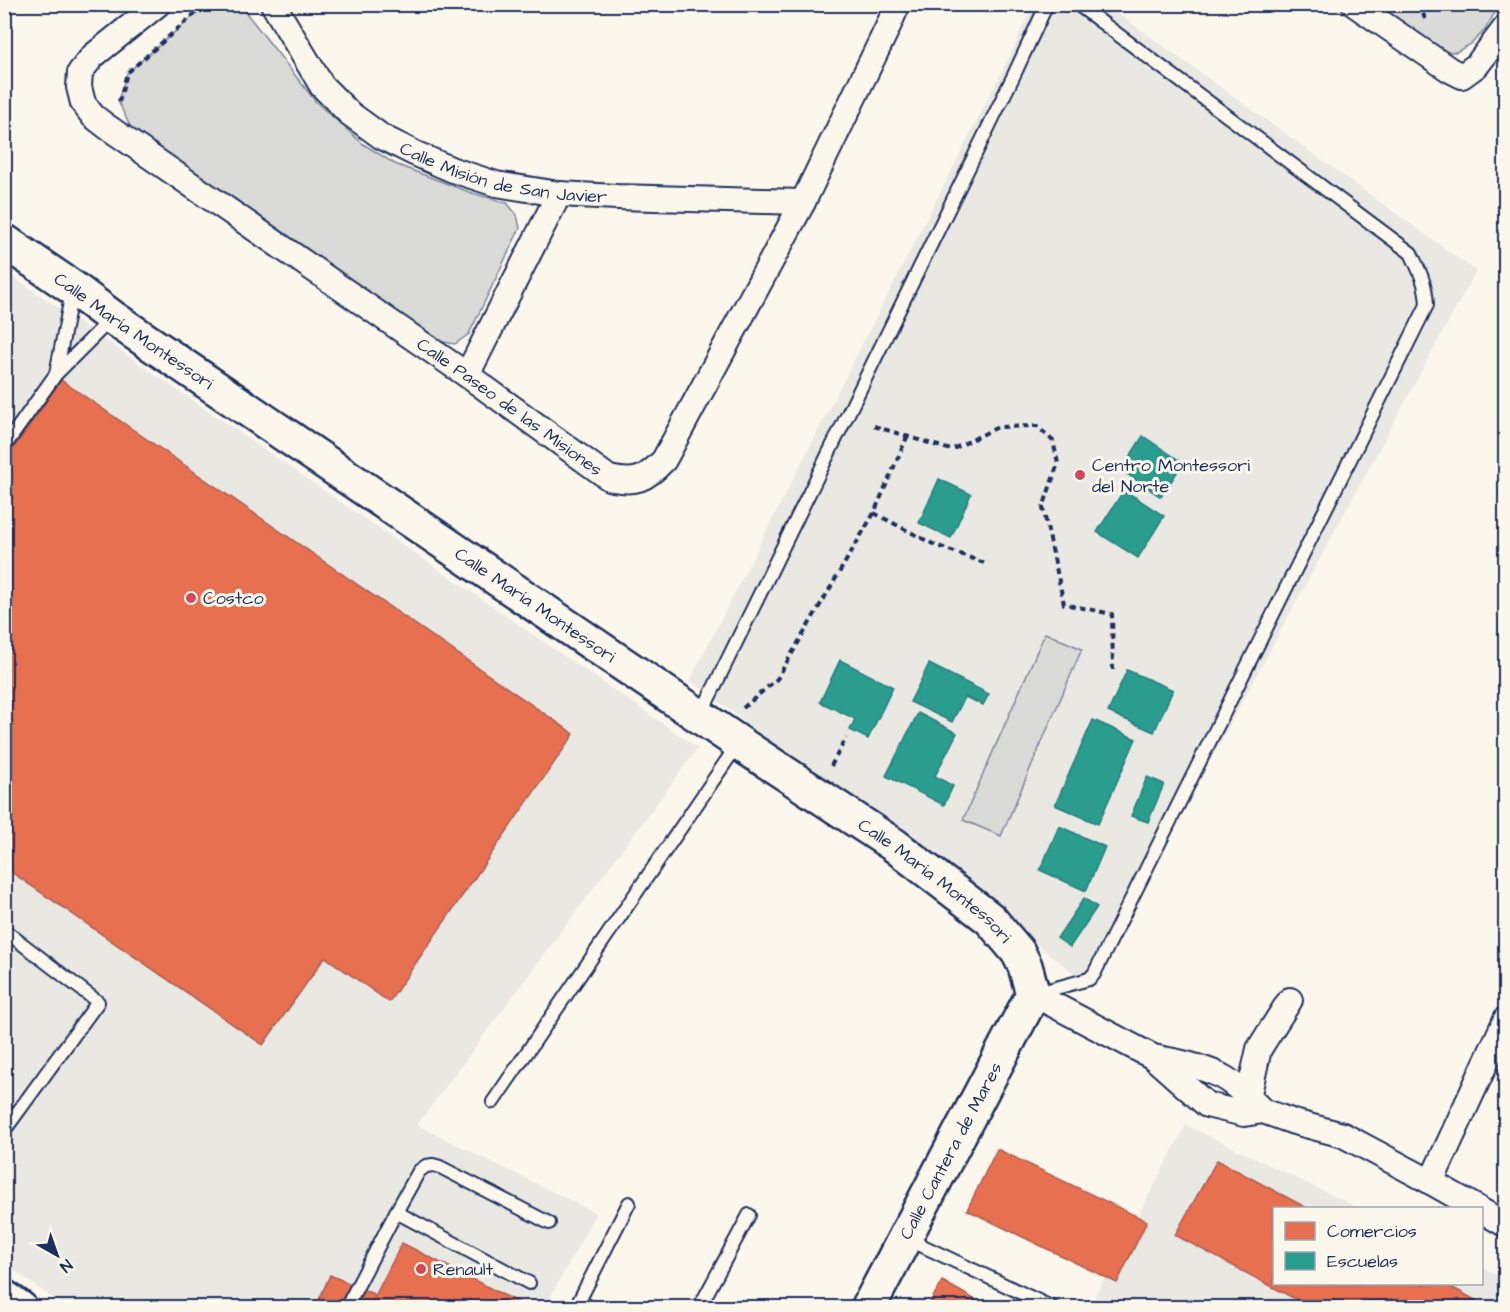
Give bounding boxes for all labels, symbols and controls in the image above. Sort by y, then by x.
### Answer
street label: Calle Misión de San Javier [396,135,608,209]
street label: Calle María Montessori [49,266,219,396]
street label: Calle Paseo de las Misiones [412,332,608,482]
place label: Centro Montessori del Norte [1092,453,1250,499]
marker: Centro Montessori del Norte [1073,468,1087,482]
street label: Calle María Montessori [450,541,621,669]
place label: Costco [203,586,264,611]
marker: Costco [184,591,198,605]
street label: Calle María Montessori [853,812,1018,949]
street label: Calle Cantera de Mares [894,1058,1008,1244]
legend [1273,1207,1483,1285]
text: Comercios [1327,1219,1417,1244]
north arrow [27,1225,87,1285]
text: Escuelas [1327,1249,1398,1274]
text: N [55,1254,77,1277]
place label: Renault [433,1257,494,1282]
marker: Renault [414,1262,428,1276]

